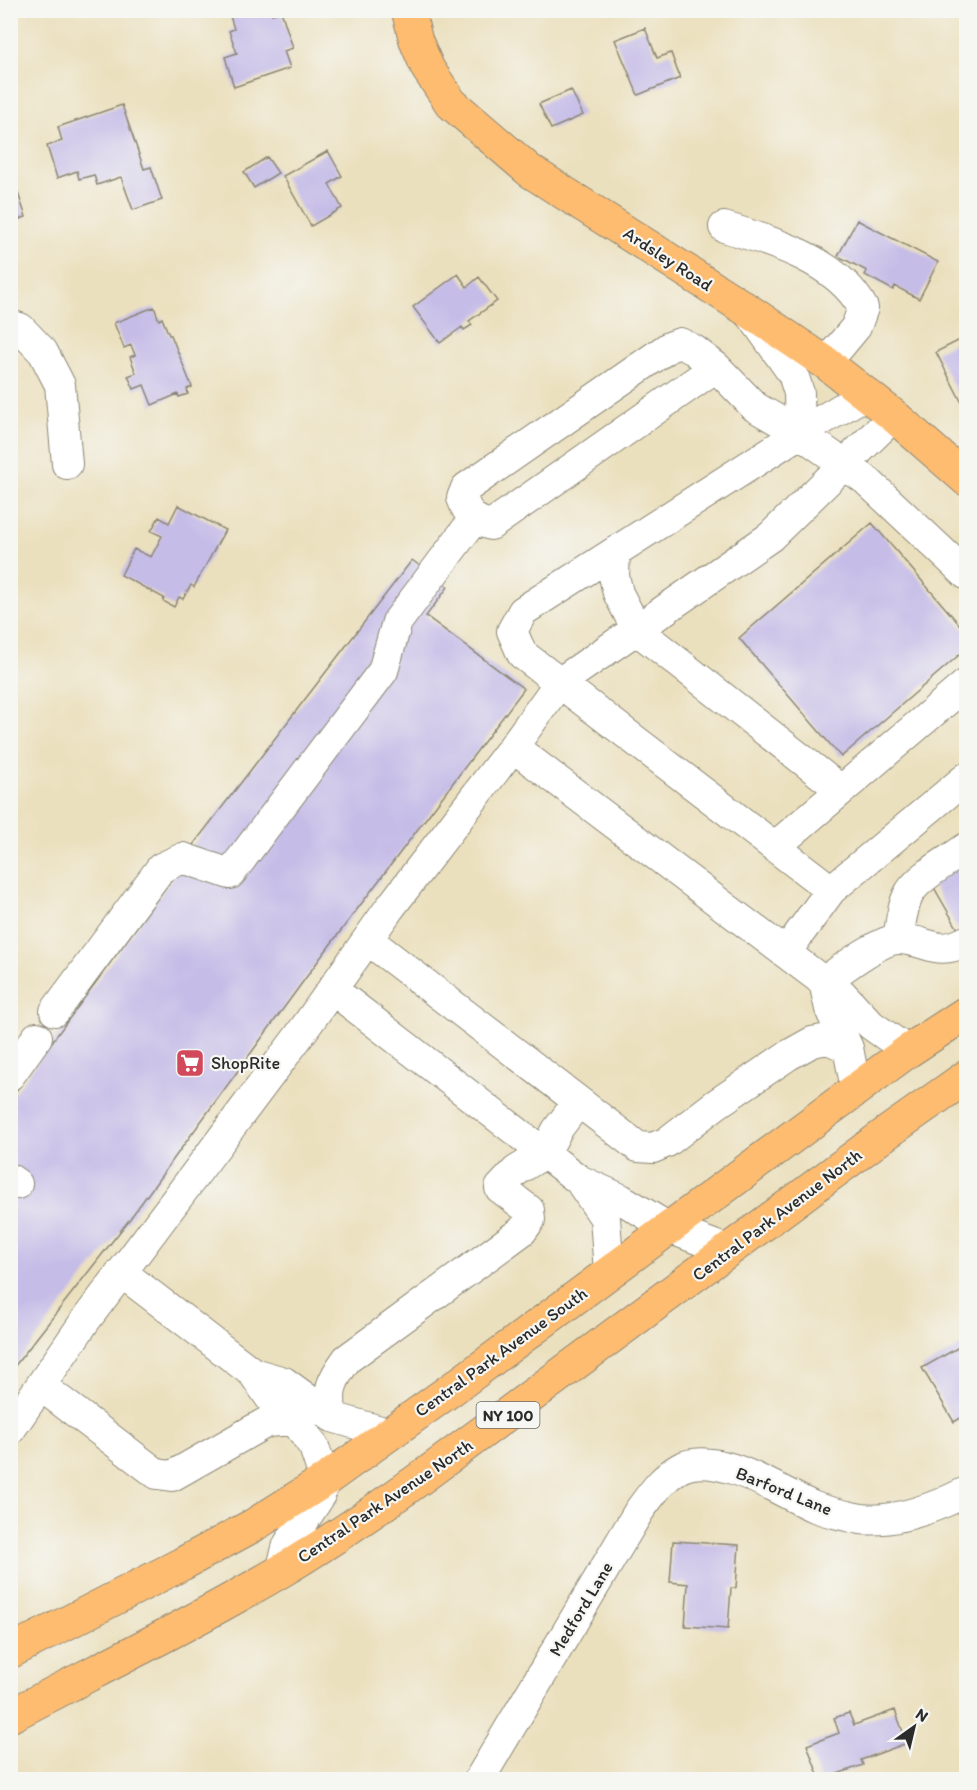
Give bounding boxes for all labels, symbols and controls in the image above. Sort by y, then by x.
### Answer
street label: Ardsley Road [619,222,717,296]
supermarket icon: ShopRite [174,1047,206,1079]
place label: ShopRite [211,1052,280,1074]
street label: Central Park Avenue North [688,1144,866,1286]
street label: Central Park Avenue South [411,1282,591,1422]
road number: NY 100 [476,1402,540,1428]
street label: Central Park Avenue North [293,1434,477,1568]
street label: Barford Lane [733,1462,835,1520]
street label: Medford Lane [544,1558,618,1660]
north arrow [884,1697,944,1757]
text: N [912,1704,932,1726]

